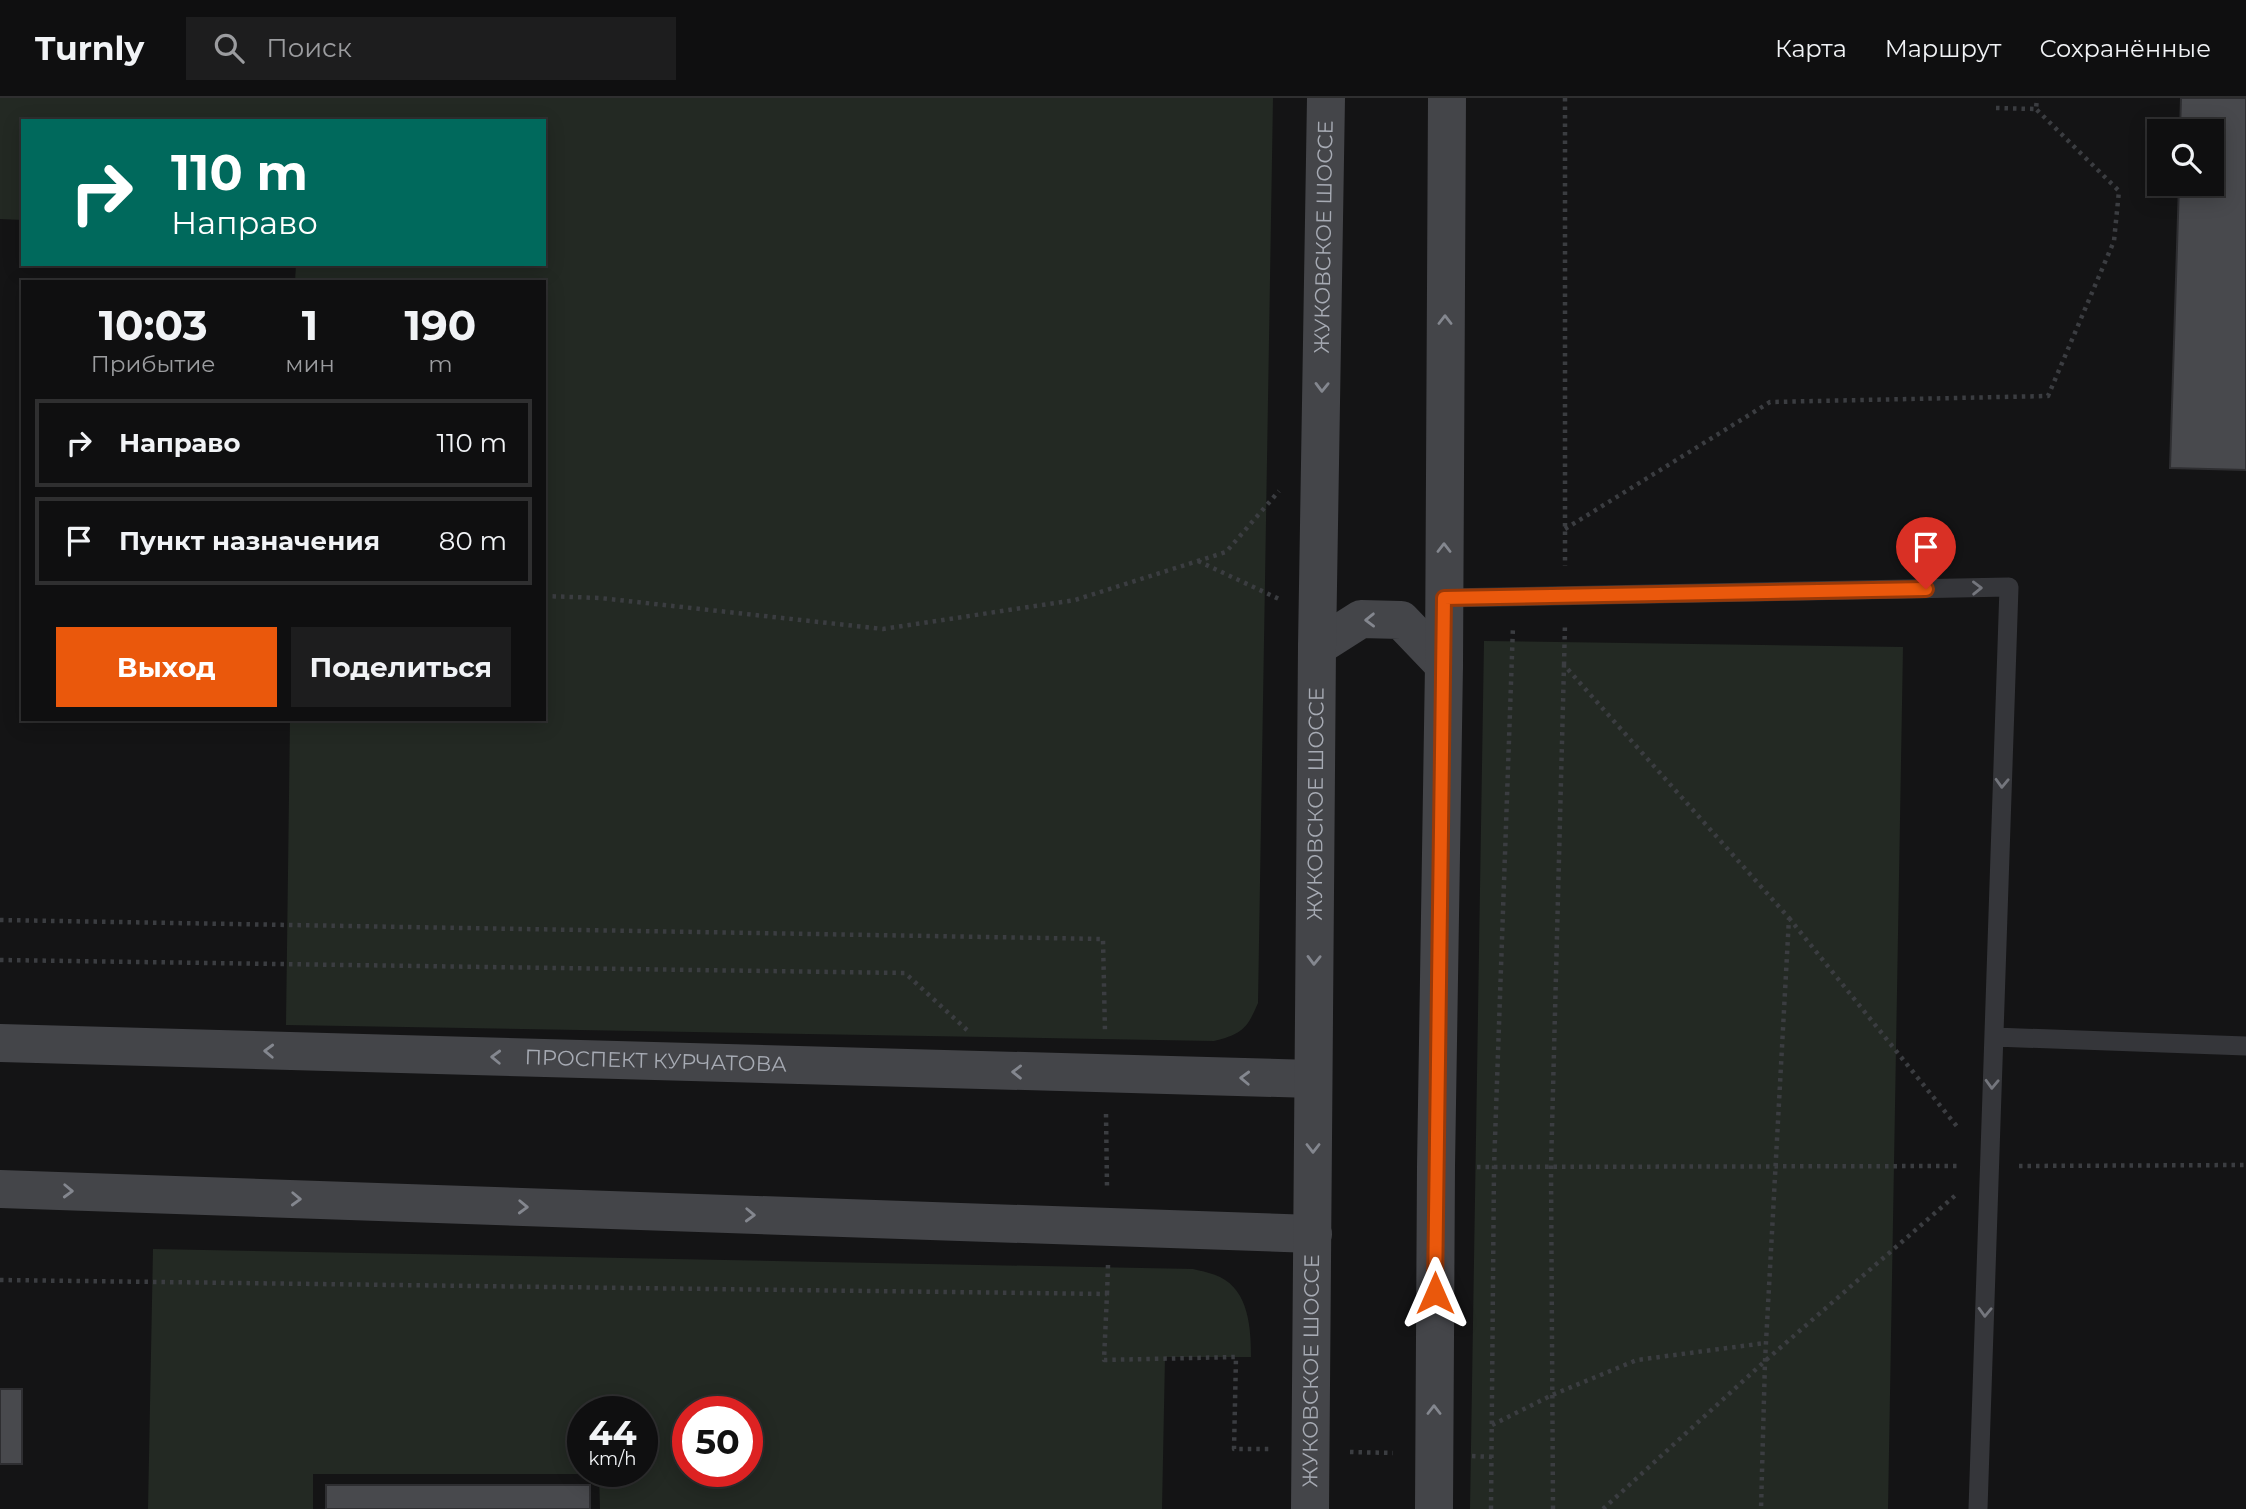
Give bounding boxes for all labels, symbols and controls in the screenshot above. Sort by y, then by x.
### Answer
search box [186,17,676,80]
text: Turnly [35,28,144,68]
icon: search [210,29,248,67]
text: Поиск [266,32,352,64]
text: Карта [1775,34,1847,63]
text: Маршрут [1885,34,2001,63]
text: Сохранённые [2039,34,2211,63]
map controls [2147,119,2224,196]
button: search [2147,119,2224,196]
street label: ЖУКОВСКОЕ ШОССЕ [1309,120,1338,354]
text: 110 m [171,143,308,202]
icon: right [56,147,147,238]
text: Направо [171,203,318,242]
text: 10:03 [99,299,208,351]
text: 1 [302,299,318,351]
text: 190 [405,299,476,351]
one-way arrow [1438,314,1453,325]
text: Прибытие [91,350,215,378]
text: мин [285,350,335,378]
text: m [428,350,453,378]
one-way arrow [1314,381,1329,392]
icon: right [60,424,98,462]
text: Направо [119,427,240,459]
text: 110 m [437,427,507,459]
pin [1896,517,1956,589]
icon: arrive [60,522,98,560]
text: Пункт назначения [119,525,380,557]
text: 80 m [439,525,507,557]
icon: arrive [1907,528,1945,566]
one-way arrow [1436,542,1452,552]
one-way arrow [1973,580,1983,596]
one-way arrow [1364,612,1375,628]
button: Выход [56,627,277,707]
button: Поделиться [291,627,511,707]
street label: ЖУКОВСКОЕ ШОССЕ [1302,687,1329,921]
one-way arrow [1995,778,2010,789]
one-way arrow [1306,955,1322,966]
one-way arrow [263,1043,274,1058]
street label: ПРОСПЕКТ КУРЧАТОВА [524,1044,788,1077]
one-way arrow [490,1049,501,1065]
one-way arrow [1012,1064,1023,1079]
one-way arrow [1239,1070,1250,1085]
one-way arrow [1985,1079,2000,1090]
one-way arrow [1305,1143,1321,1153]
one-way arrow [63,1184,74,1199]
one-way arrow [290,1192,301,1207]
one-way arrow [518,1199,529,1214]
one-way arrow [745,1207,756,1222]
street label: ЖУКОВСКОЕ ШОССЕ [1297,1254,1324,1488]
position arrow [1398,1256,1472,1330]
one-way arrow [1977,1306,1992,1317]
speed limit sign: 50 [672,1396,763,1487]
one-way arrow [1426,1404,1442,1415]
text: 44 [588,1411,637,1454]
text: km/h [588,1448,637,1470]

